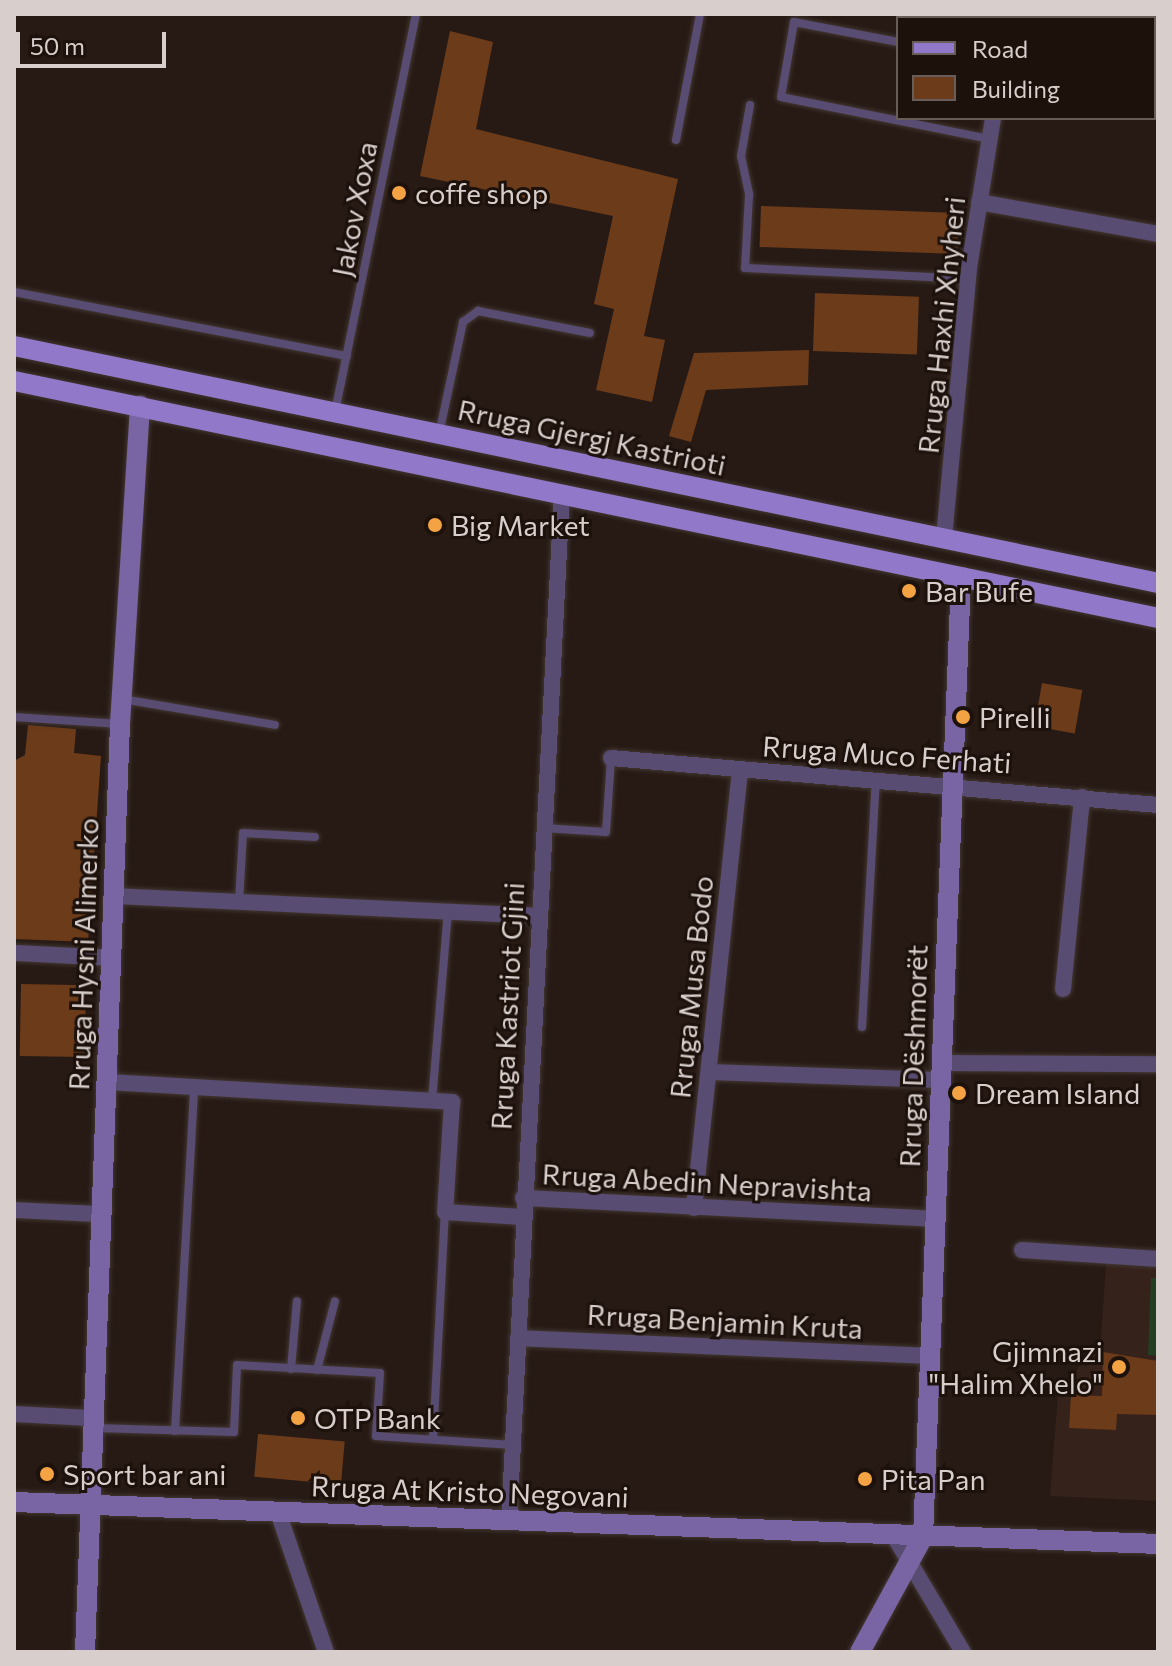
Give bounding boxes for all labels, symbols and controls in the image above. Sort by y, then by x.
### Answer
scale bar [20,16,170,66]
legend [896,16,1156,120]
text: 50 m [30,31,85,60]
text: Road [972,34,1028,63]
text: Building [972,74,1060,103]
street label: Jakov Xoxa [324,139,384,279]
place label: coffe shop [415,176,548,210]
marker: coffe shop [390,184,408,202]
street label: Rruga Haxhi Xhyheri [911,195,971,455]
street label: Rruga Gjergj Kastrioti [455,392,729,482]
place label: Big Market [451,508,590,542]
marker: Big Market [426,516,444,534]
place label: Bar Bufe [925,574,1033,608]
marker: Bar Bufe [900,582,918,600]
place label: Pirelli [979,700,1051,734]
marker: Pirelli [954,708,972,726]
street label: Rruga Muco Ferhati [761,729,1013,779]
street label: Rruga Hysni Alimerko [61,817,105,1091]
street label: Rruga Musa Bodo [663,874,719,1100]
street label: Rruga Kastriot Gjini [484,881,530,1131]
street label: Rruga Dëshmorët [892,944,934,1168]
place label: Dream Island [975,1076,1140,1110]
marker: Dream Island [950,1084,968,1102]
street label: Rruga Abedin Nepravishta [541,1157,873,1207]
street label: Rruga Benjamin Kruta [586,1297,864,1345]
place label: Gjimnazi "Halim Xhelo" [929,1334,1103,1400]
marker: Gjimnazi "Halim Xhelo" [1110,1358,1128,1376]
place label: OTP Bank [314,1401,441,1435]
marker: OTP Bank [289,1409,307,1427]
place label: Sport bar ani [63,1457,226,1491]
place label: Pita Pan [881,1462,986,1496]
marker: Sport bar ani [38,1465,56,1483]
street label: Rruga At Kristo Negovani [311,1469,629,1513]
marker: Pita Pan [856,1470,874,1488]

